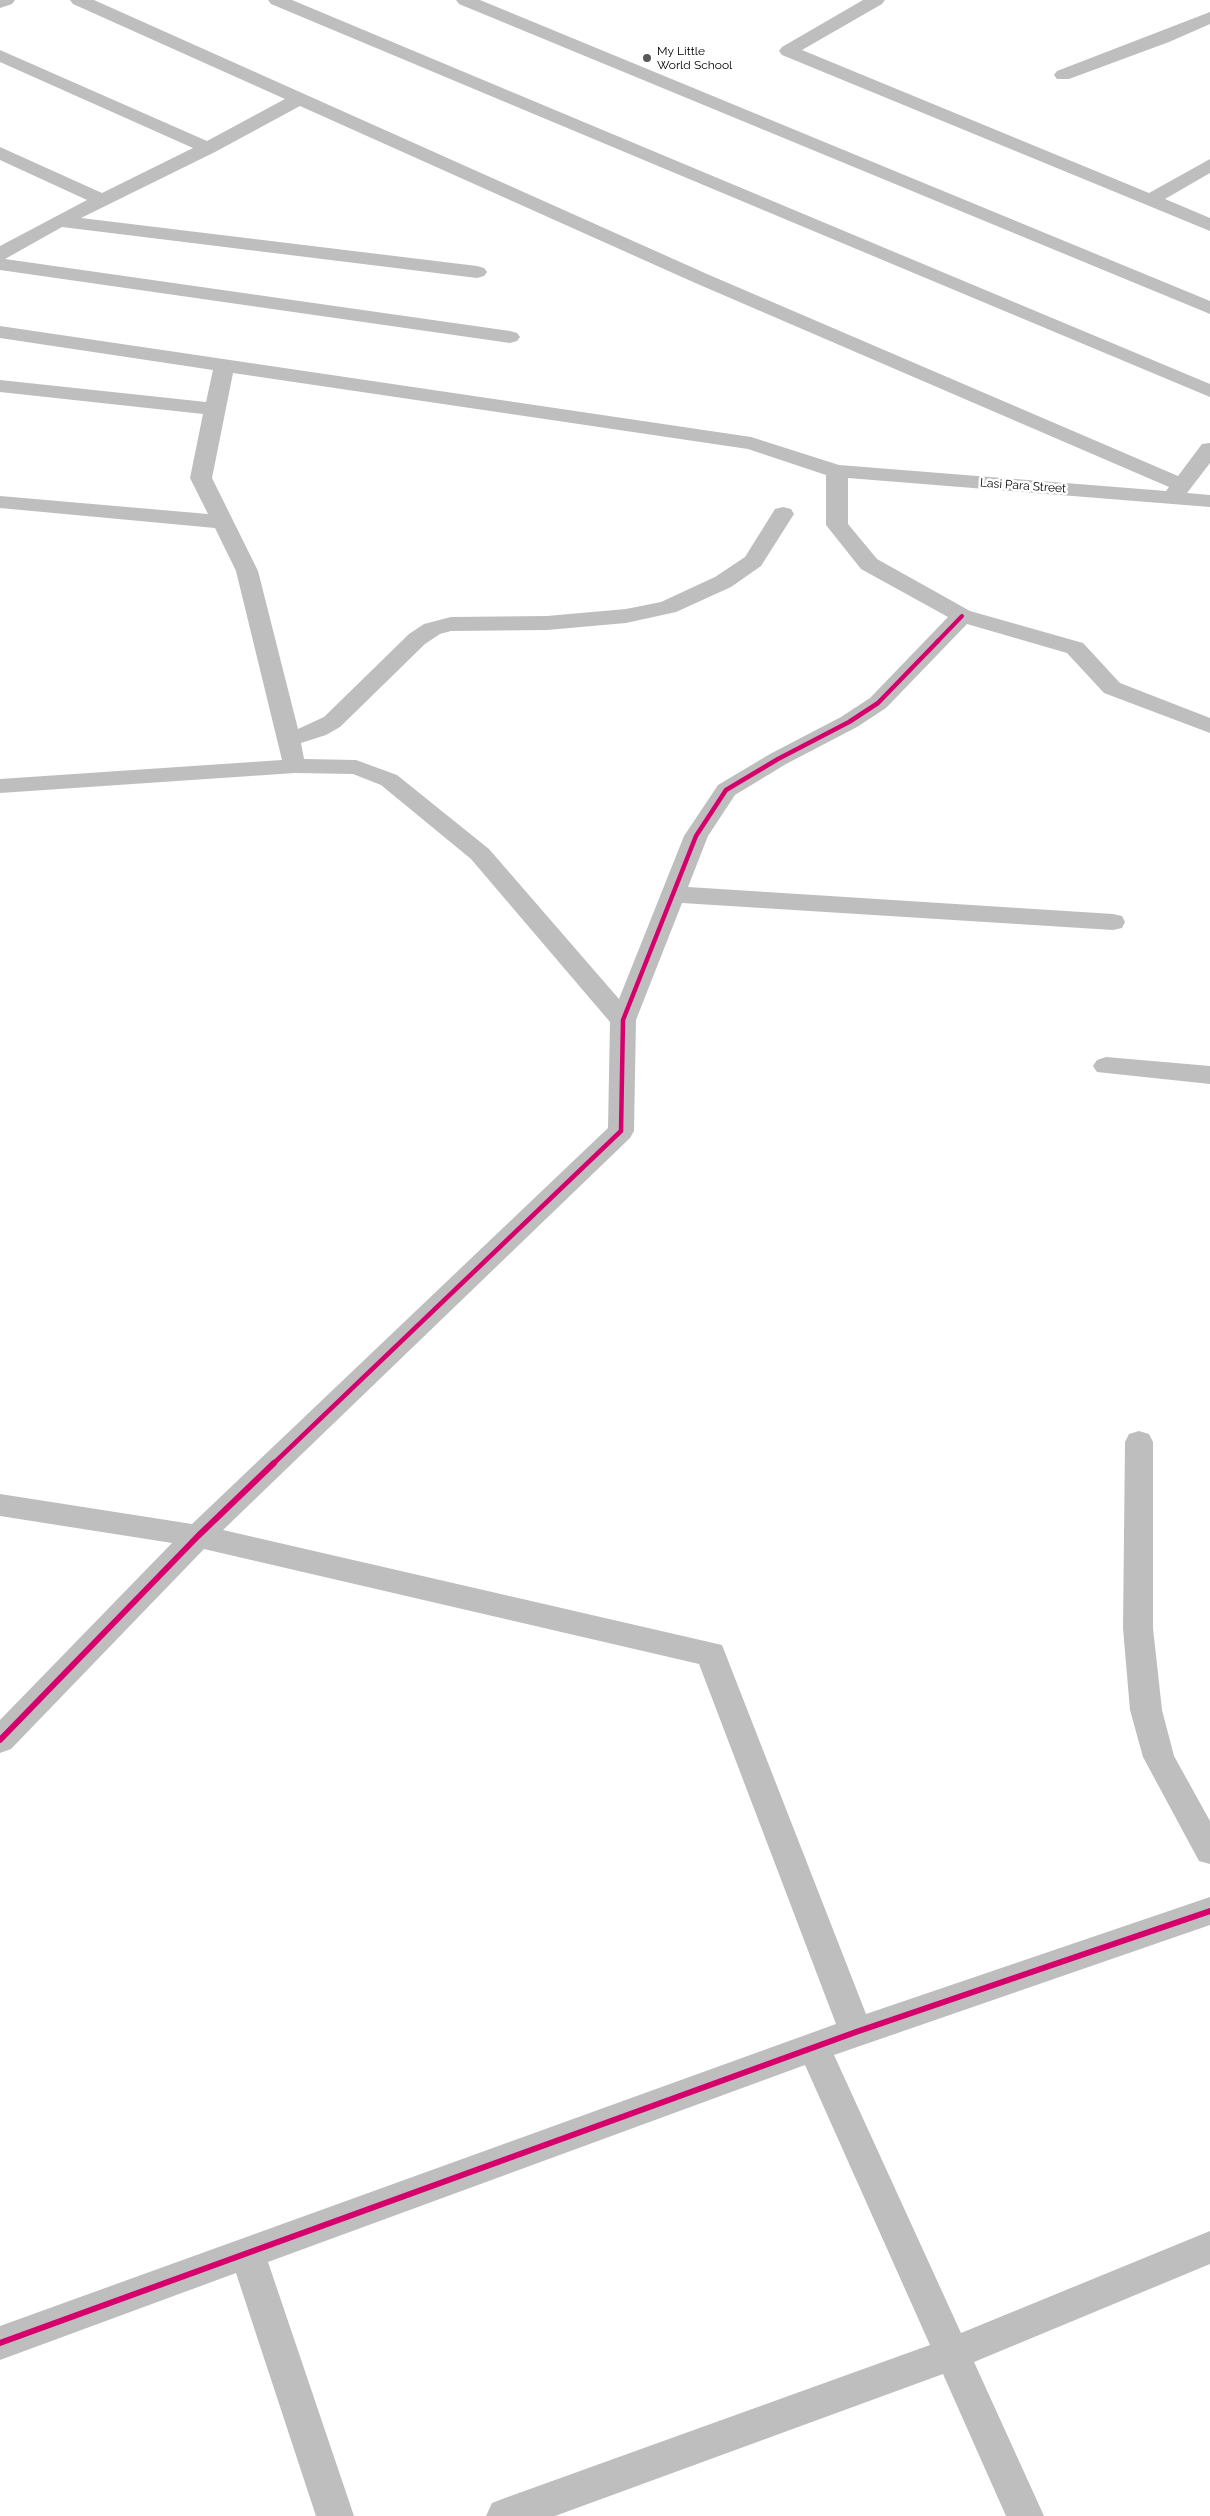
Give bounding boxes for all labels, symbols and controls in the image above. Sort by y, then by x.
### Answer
place label: My Little World School [657,44,732,72]
marker: My Little World School [641,52,653,64]
street label: Lasi Para Street [980,476,1066,496]

